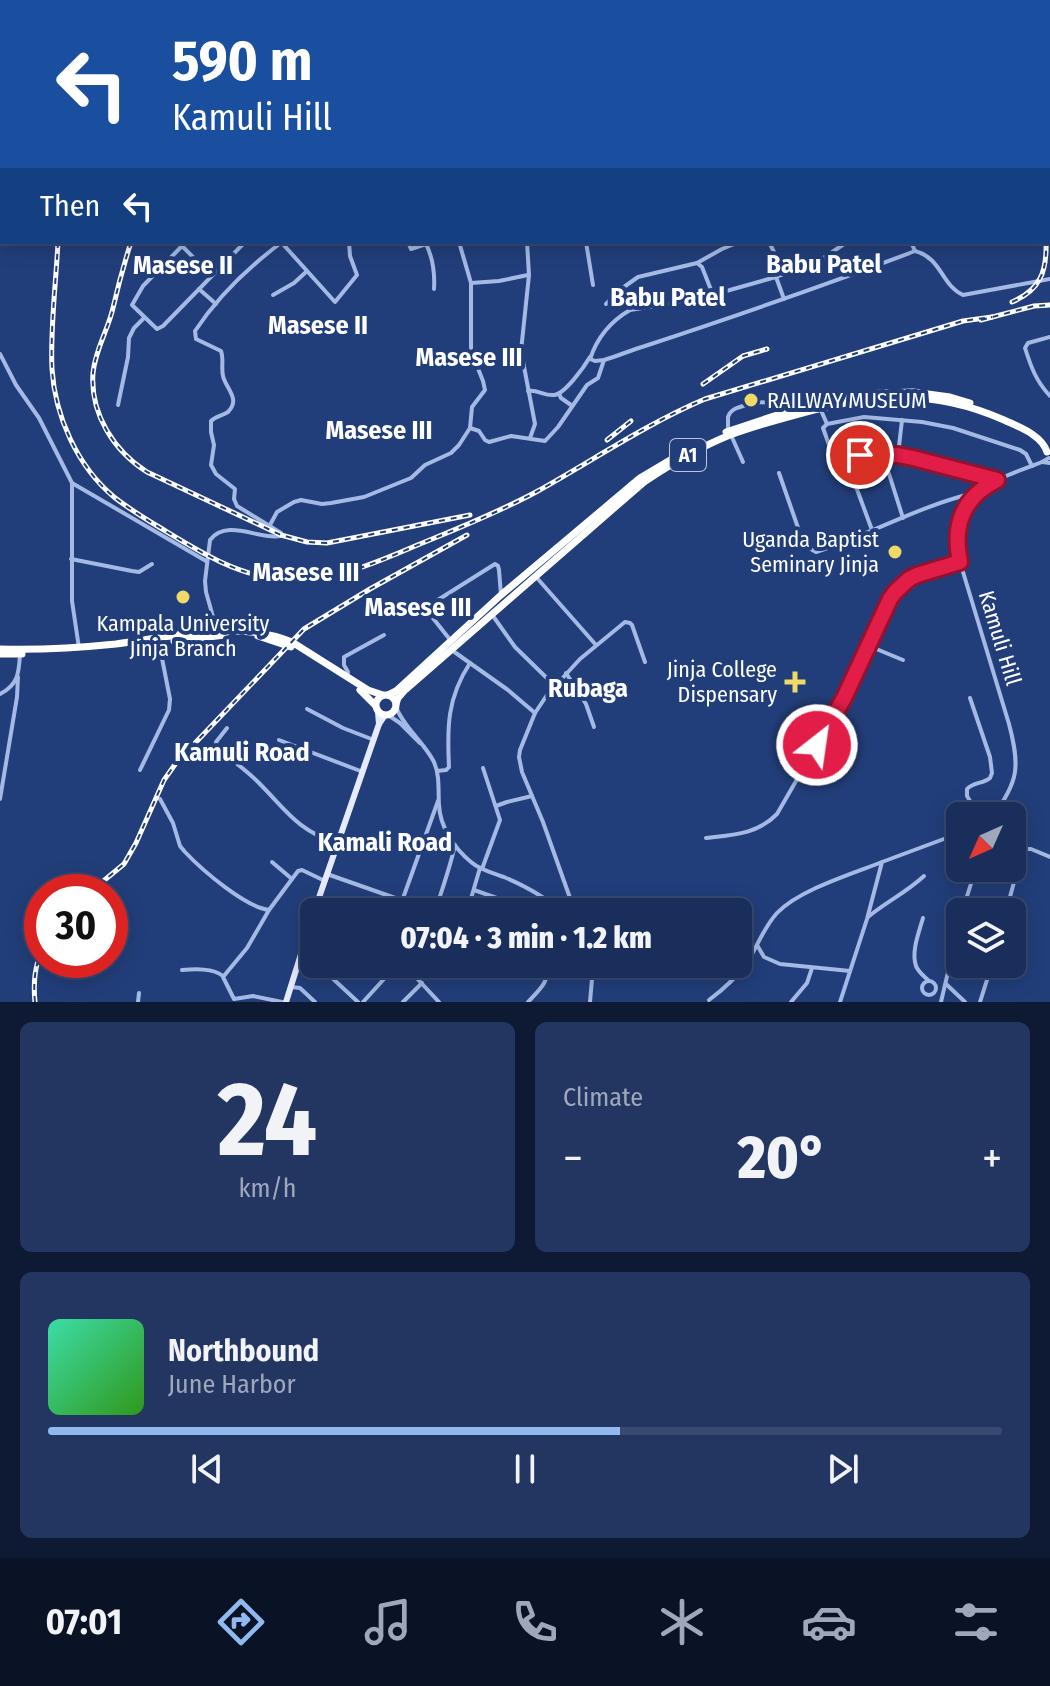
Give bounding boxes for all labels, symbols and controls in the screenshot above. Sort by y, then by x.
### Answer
text: 590 m [172,28,313,95]
icon: left [40,32,144,136]
text: Kamuli Hill [172,96,332,140]
icon: left [116,184,160,228]
text: Then [40,188,100,224]
district label: Babu Patel [766,249,883,280]
district label: Masese II [133,250,233,281]
district label: Babu Patel [610,282,727,313]
district label: Masese II [268,310,368,341]
district label: Masese III [415,342,523,373]
place label: RAILWAY MUSEUM [767,387,927,414]
marker: RAILWAY MUSEUM [742,391,760,409]
district label: Masese III [325,415,433,446]
pin [826,421,894,489]
icon: arrive [838,433,882,477]
road number: A1 [670,439,706,471]
place label: Uganda Baptist Seminary Jinja [742,526,880,578]
marker: Uganda Baptist Seminary Jinja [886,543,904,561]
district label: Masese III [252,557,360,588]
street label: Kamuli Hill [973,587,1027,689]
marker: Kampala University Jinja Branch [174,588,192,606]
district label: Masese III [364,592,472,623]
place label: Kampala University Jinja Branch [97,610,270,662]
place label: Jinja College Dispensary [667,656,777,708]
marker: Jinja College Dispensary [784,671,806,693]
district label: Rubaga [548,673,628,704]
position arrow [775,703,859,787]
district label: Kamuli Road [174,737,310,768]
north arrow [946,802,1026,882]
map controls [946,802,1026,978]
district label: Kamali Road [318,827,452,858]
speed limit sign: 30 [24,874,128,978]
button: layers [946,898,1026,978]
text: 07:04 · 3 min · 1.2 km [400,920,652,956]
text: 24 [218,1058,317,1183]
text: Climate [563,1082,643,1113]
text: 20° [738,1122,827,1194]
text: − [563,1132,583,1185]
text: + [982,1132,1002,1185]
text: km/h [239,1173,296,1204]
text: Northbound [168,1333,319,1369]
text: June Harbor [168,1369,296,1400]
icon: previous [185,1447,229,1491]
icon: pause [503,1447,547,1491]
icon: next [821,1447,865,1491]
icon: directions [213,1594,269,1650]
icon: music [360,1594,416,1650]
icon: phone [507,1594,563,1650]
icon: climate [654,1594,710,1650]
icon: car [801,1594,857,1650]
icon: filters [948,1594,1004,1650]
text: 07:01 [46,1600,122,1644]

